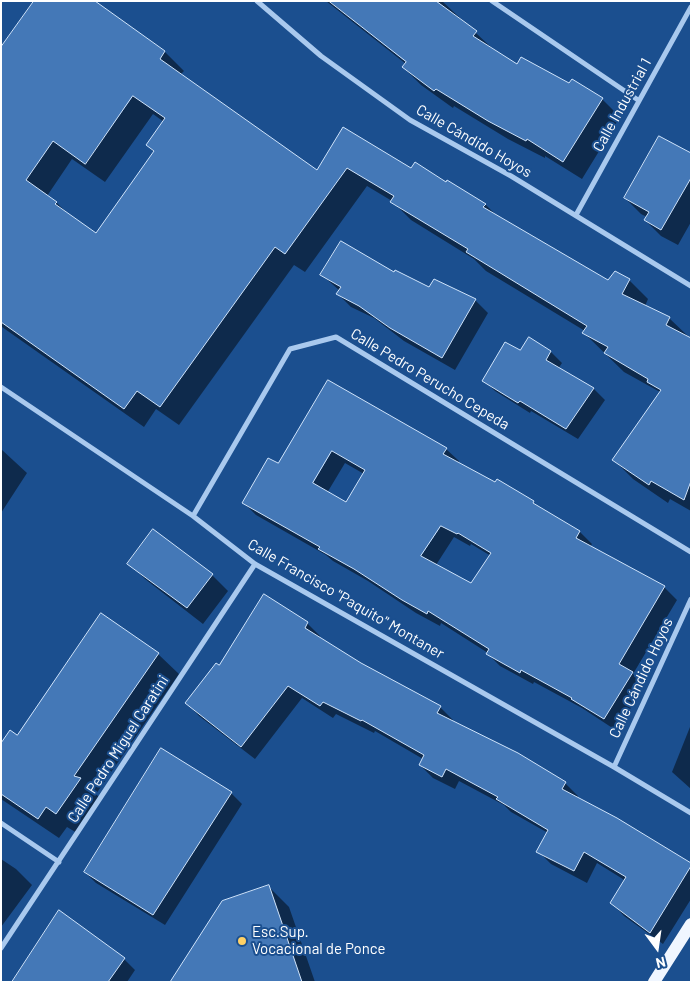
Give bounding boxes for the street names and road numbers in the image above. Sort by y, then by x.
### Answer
street label: Calle Industrial 1 [589,55,655,155]
street label: Calle Cándido Hoyos [413,101,535,181]
street label: Calle Pedro Perucho Cepeda [347,324,513,434]
street label: Calle Francisco "Paquito" Montaner [244,535,448,663]
street label: Calle Cándido Hoyos [605,615,677,741]
street label: Calle Pedro Miguel Caratini [64,672,172,826]

